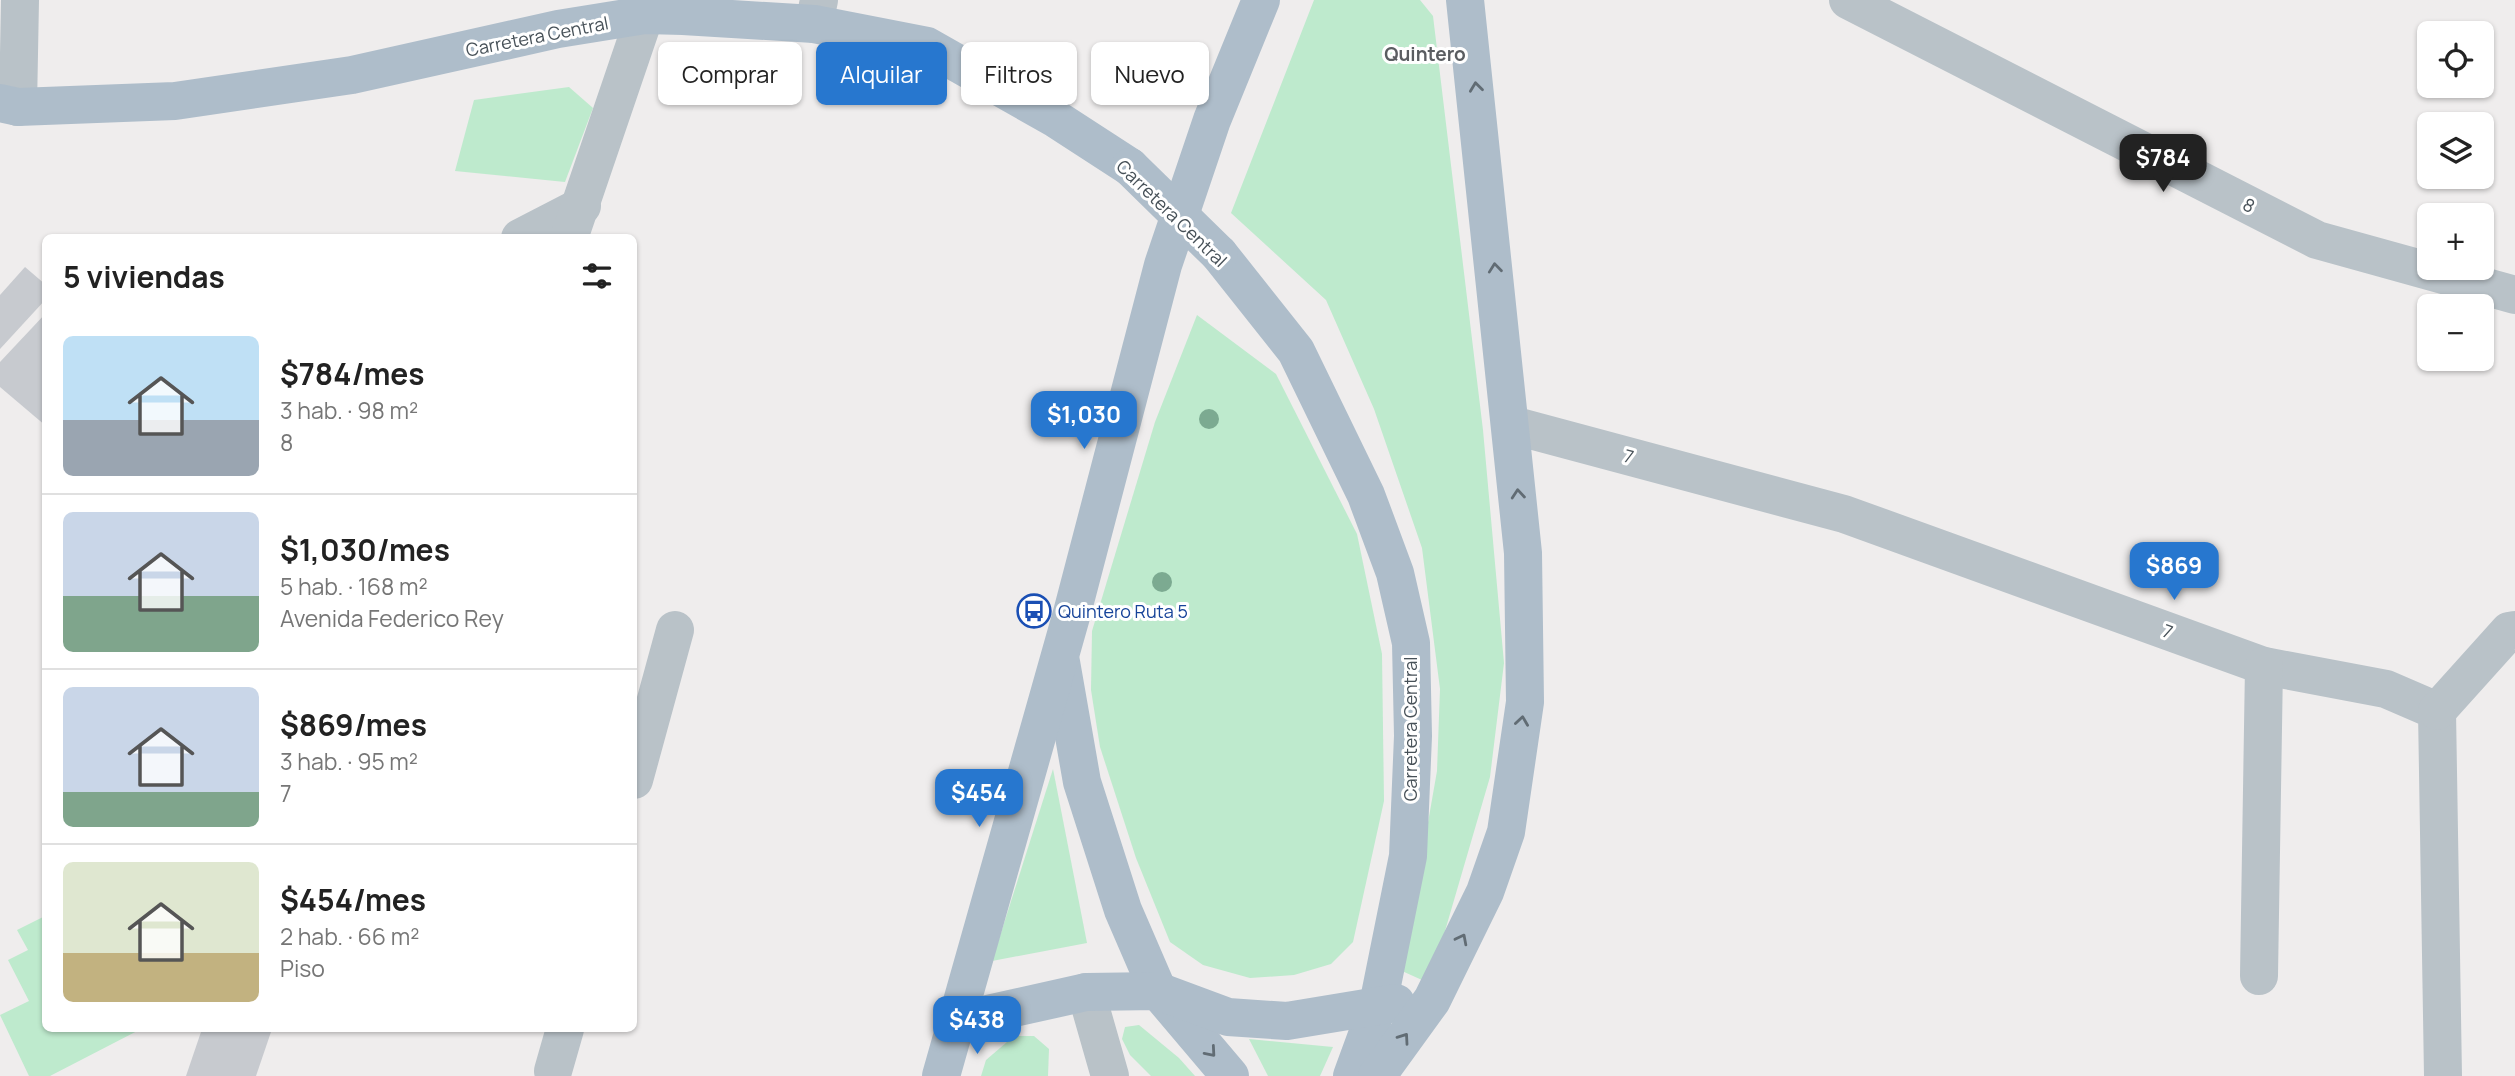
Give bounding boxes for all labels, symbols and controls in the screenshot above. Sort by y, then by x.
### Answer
street label: Carretera Central [464,10,610,62]
map controls [2417,21,2494,371]
button: locate [2417,21,2494,98]
district label: Quintero [1384,41,1466,67]
chip: Comprar [658,42,802,105]
chip: Alquilar [816,42,947,105]
chip: Filtros [961,42,1077,105]
chip: Nuevo [1091,42,1209,105]
one-way arrow [1468,81,1483,93]
button: layers [2417,112,2494,189]
pin: $784 [2122,134,2204,194]
text: $784 [2136,141,2190,173]
street label: Carretera Central [1112,154,1232,272]
street label: 8 [2239,192,2259,218]
button: + [2417,203,2494,280]
text: 5 viviendas [63,256,225,297]
icon: filters [578,257,616,295]
one-way arrow [1488,262,1503,273]
button: − [2417,294,2494,371]
text: $784/mes [280,353,425,394]
icon: home [119,364,203,448]
pin: $1,030 [1027,392,1141,451]
text: 3 hab. · 98 m² [280,394,418,426]
text: $1,030 [1047,398,1121,430]
text: 8 [280,426,293,458]
street label: 7 [1622,443,1636,469]
one-way arrow [1510,489,1525,500]
text: $1,030/mes [280,529,450,570]
icon: home [119,540,203,624]
pin: $869 [2133,542,2215,602]
text: $869 [2146,549,2202,581]
text: 5 hab. · 168 m² [280,570,428,602]
bus stop icon: Quintero Ruta 5 [1015,592,1053,630]
place label: Quintero Ruta 5 [1058,599,1188,623]
text: Avenida Federico Rey [280,602,504,634]
street label: 7 [2160,618,2176,644]
street label: Carretera Central [1398,657,1422,801]
text: $869/mes [280,704,427,745]
icon: home [119,715,203,799]
one-way arrow [1515,716,1530,727]
text: 3 hab. · 95 m² [280,745,418,777]
pin: $454 [938,770,1020,829]
text: $454 [951,776,1007,808]
text: 7 [280,777,292,809]
text: $454/mes [280,879,426,920]
icon: home [119,890,203,974]
text: 2 hab. · 66 m² [280,920,419,952]
one-way arrow [1454,934,1468,946]
text: Piso [280,952,325,984]
pin: $438 [936,996,1018,1056]
text: $438 [949,1003,1005,1035]
one-way arrow [1396,1033,1409,1046]
one-way arrow [1203,1043,1215,1056]

